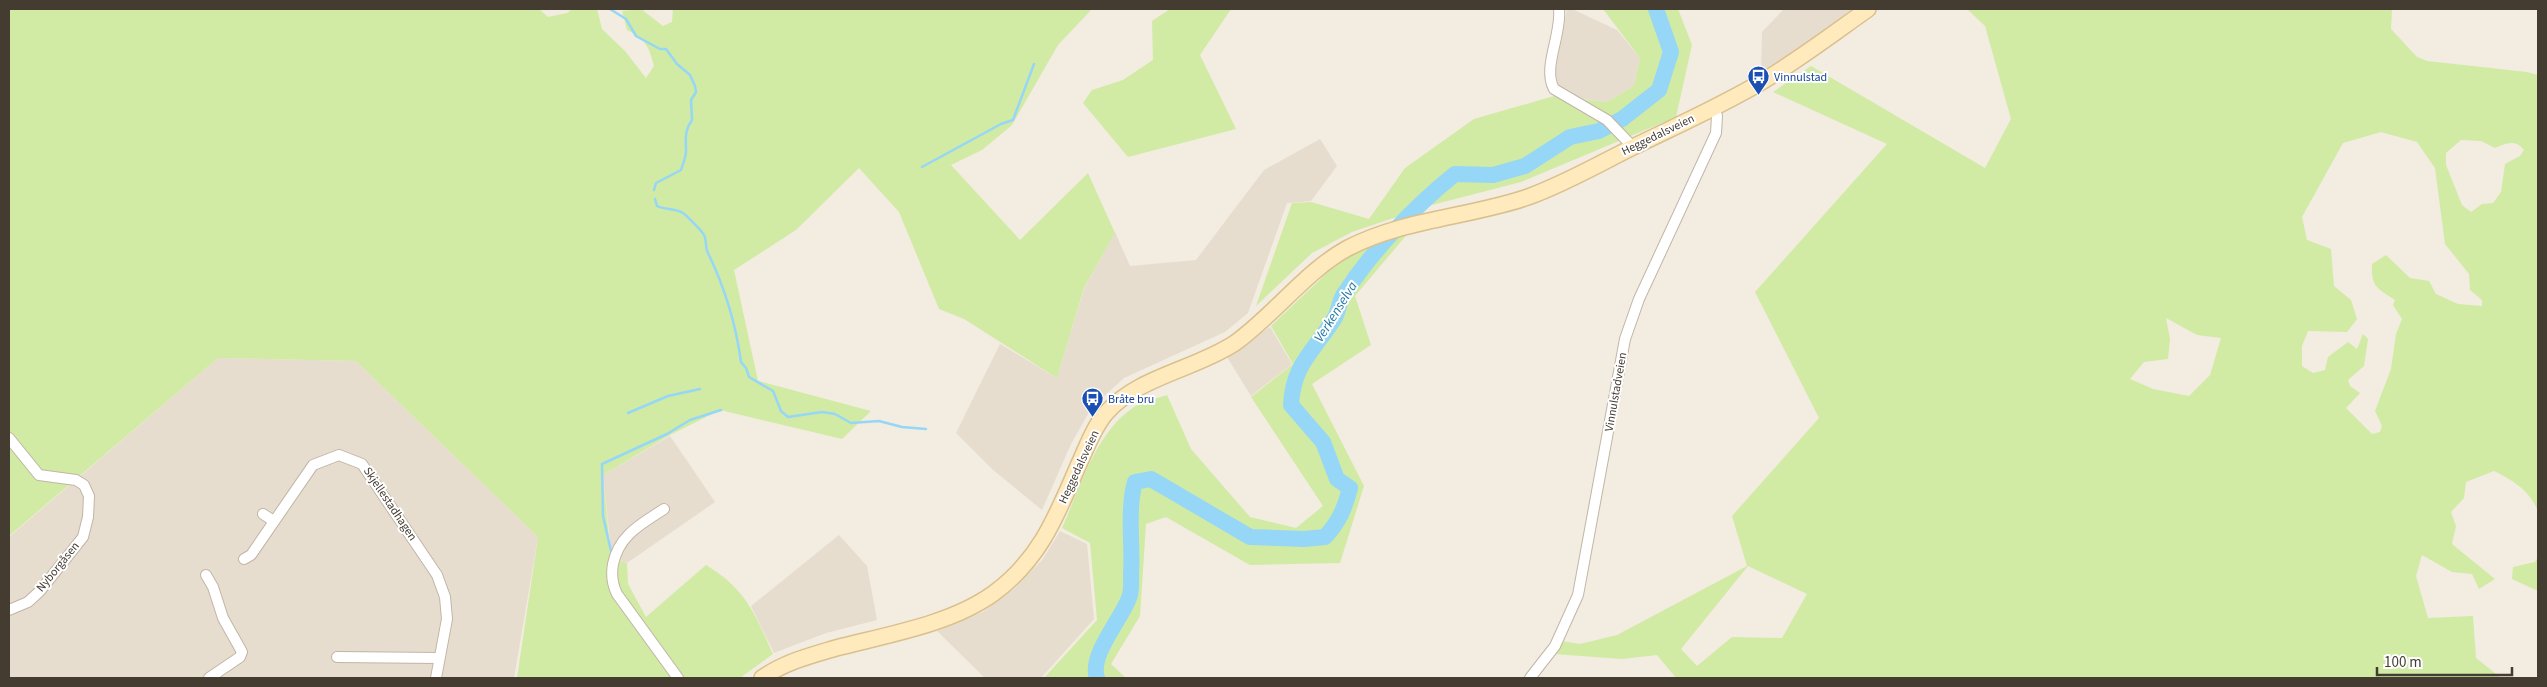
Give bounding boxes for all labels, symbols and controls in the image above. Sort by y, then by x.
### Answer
bus stop icon: Vinnulstad [1746,65,1770,96]
place label: Vinnulstad [1774,69,1827,86]
street label: Heggedalsveien [1619,110,1697,160]
water label: Verkenselva [1309,277,1363,346]
street label: Vinnulstadveien [1601,351,1631,433]
bus stop icon: Bråte bru [1080,387,1104,418]
place label: Bråte bru [1108,391,1154,408]
street label: Heggedalsveien [1055,427,1103,507]
street label: Skjellestadhagen [359,464,421,544]
street label: Nyborgåsen [33,538,83,596]
scale bar [2377,644,2512,676]
text: 100 m [2384,652,2422,673]

